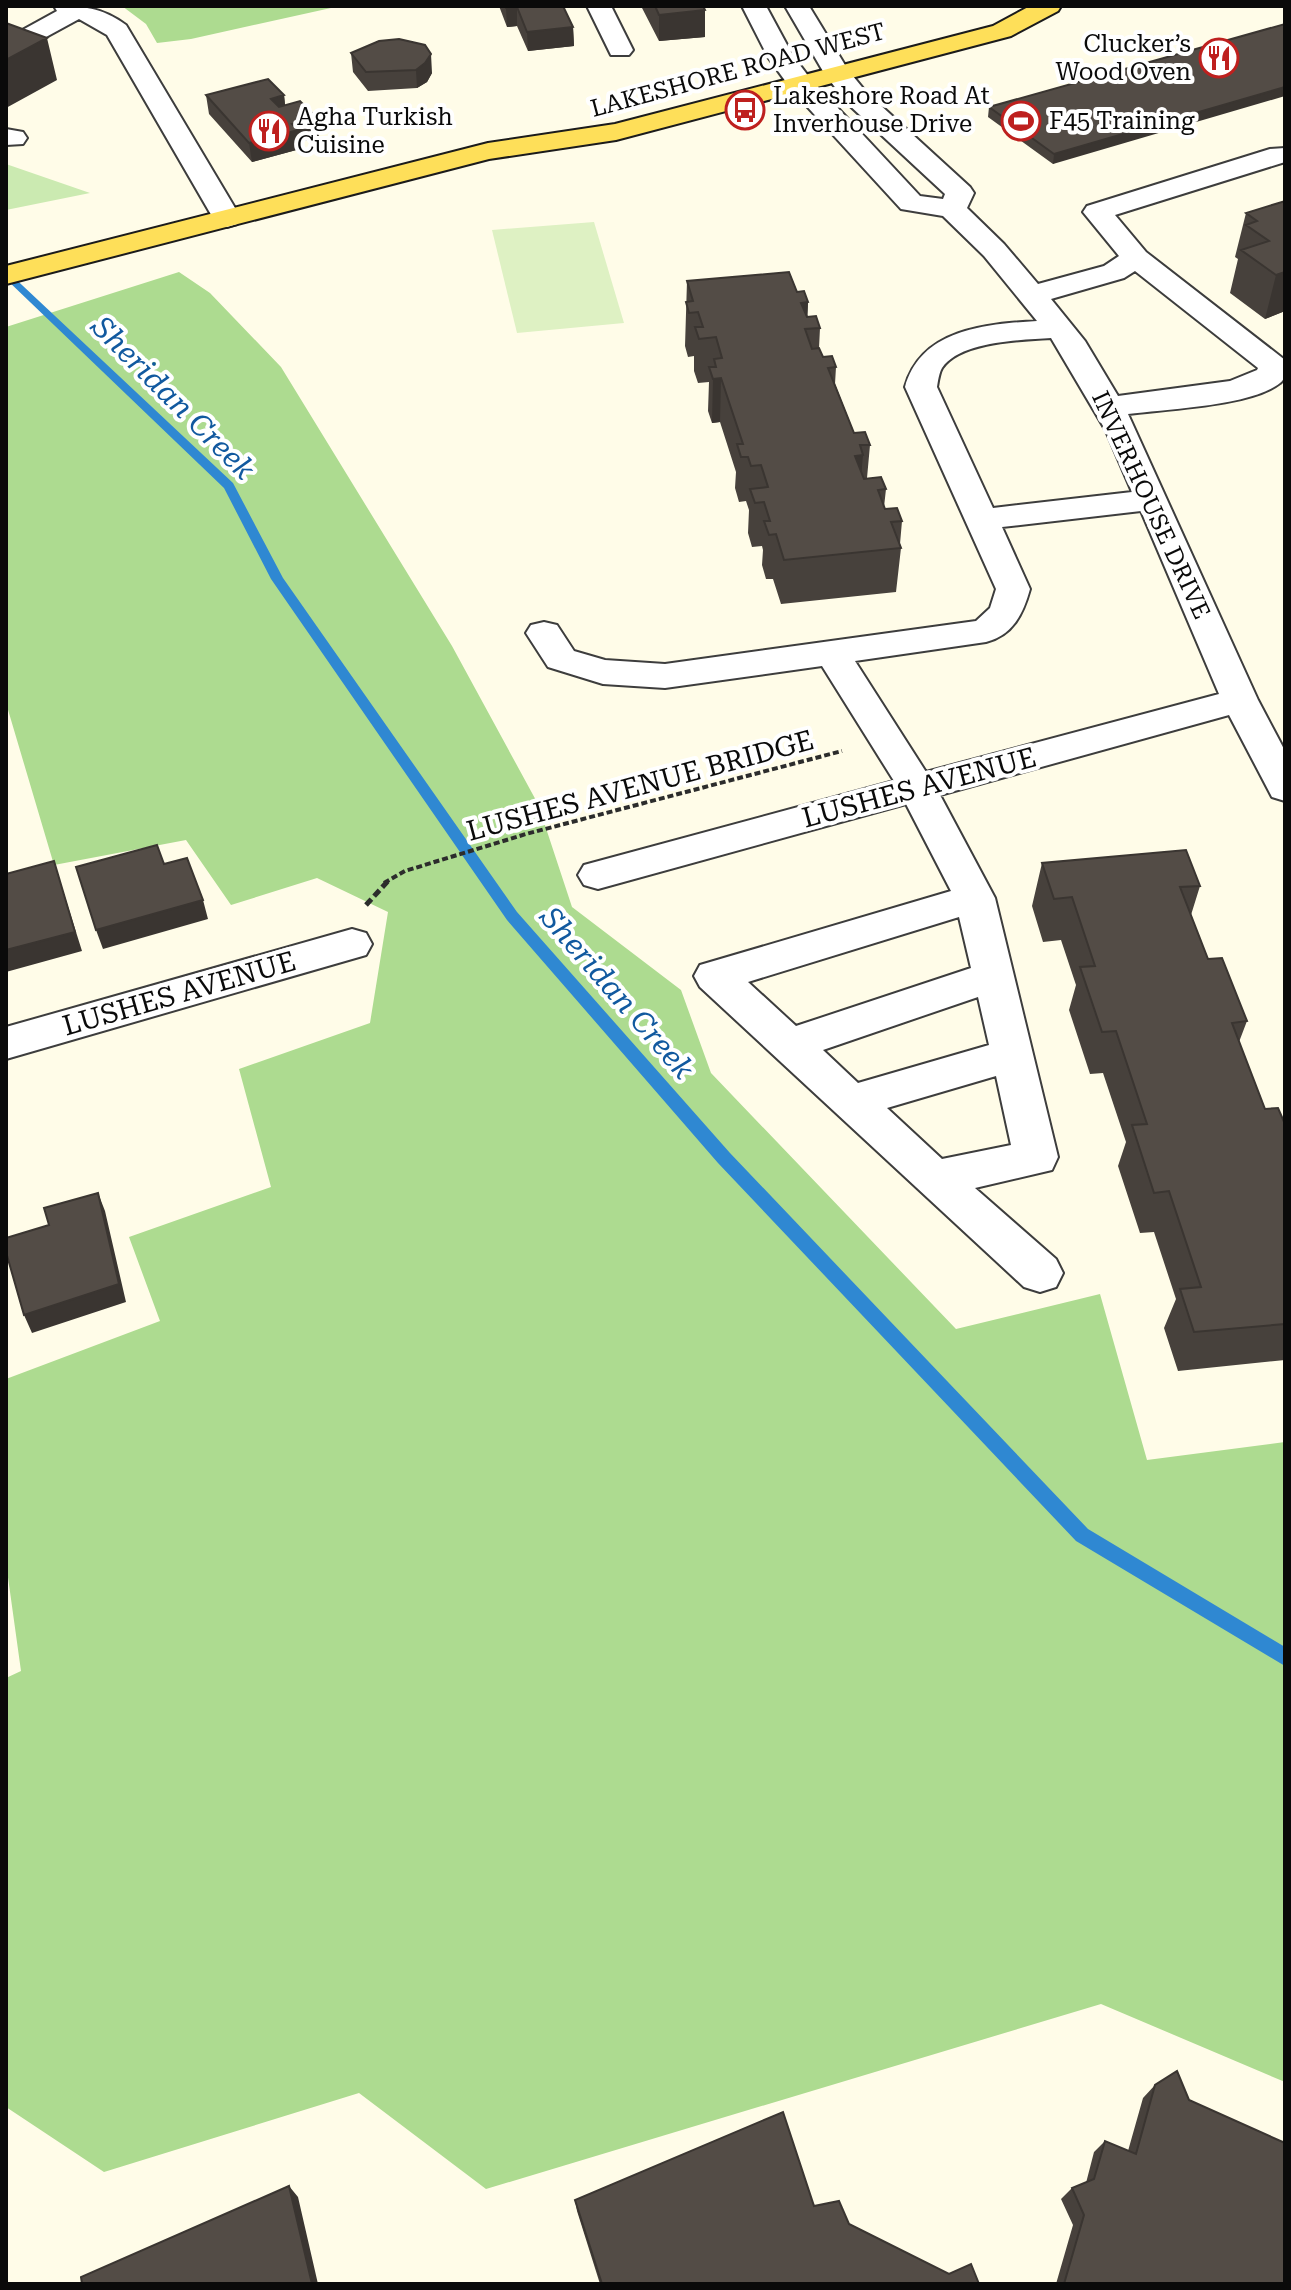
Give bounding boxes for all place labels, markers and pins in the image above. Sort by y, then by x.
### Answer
place label: Clucker’s Wood Oven [1055,30,1191,86]
restaurant icon: Clucker’s Wood Oven [1198,37,1240,79]
place label: Lakeshore Road At Inverhouse Drive [773,82,990,138]
bus stop icon: Lakeshore Road At Inverhouse Drive [724,89,766,131]
sports icon: F45 Training [1000,100,1042,142]
place label: Agha Turkish Cuisine [297,103,453,159]
place label: F45 Training [1049,107,1195,135]
restaurant icon: Agha Turkish Cuisine [248,110,290,152]

